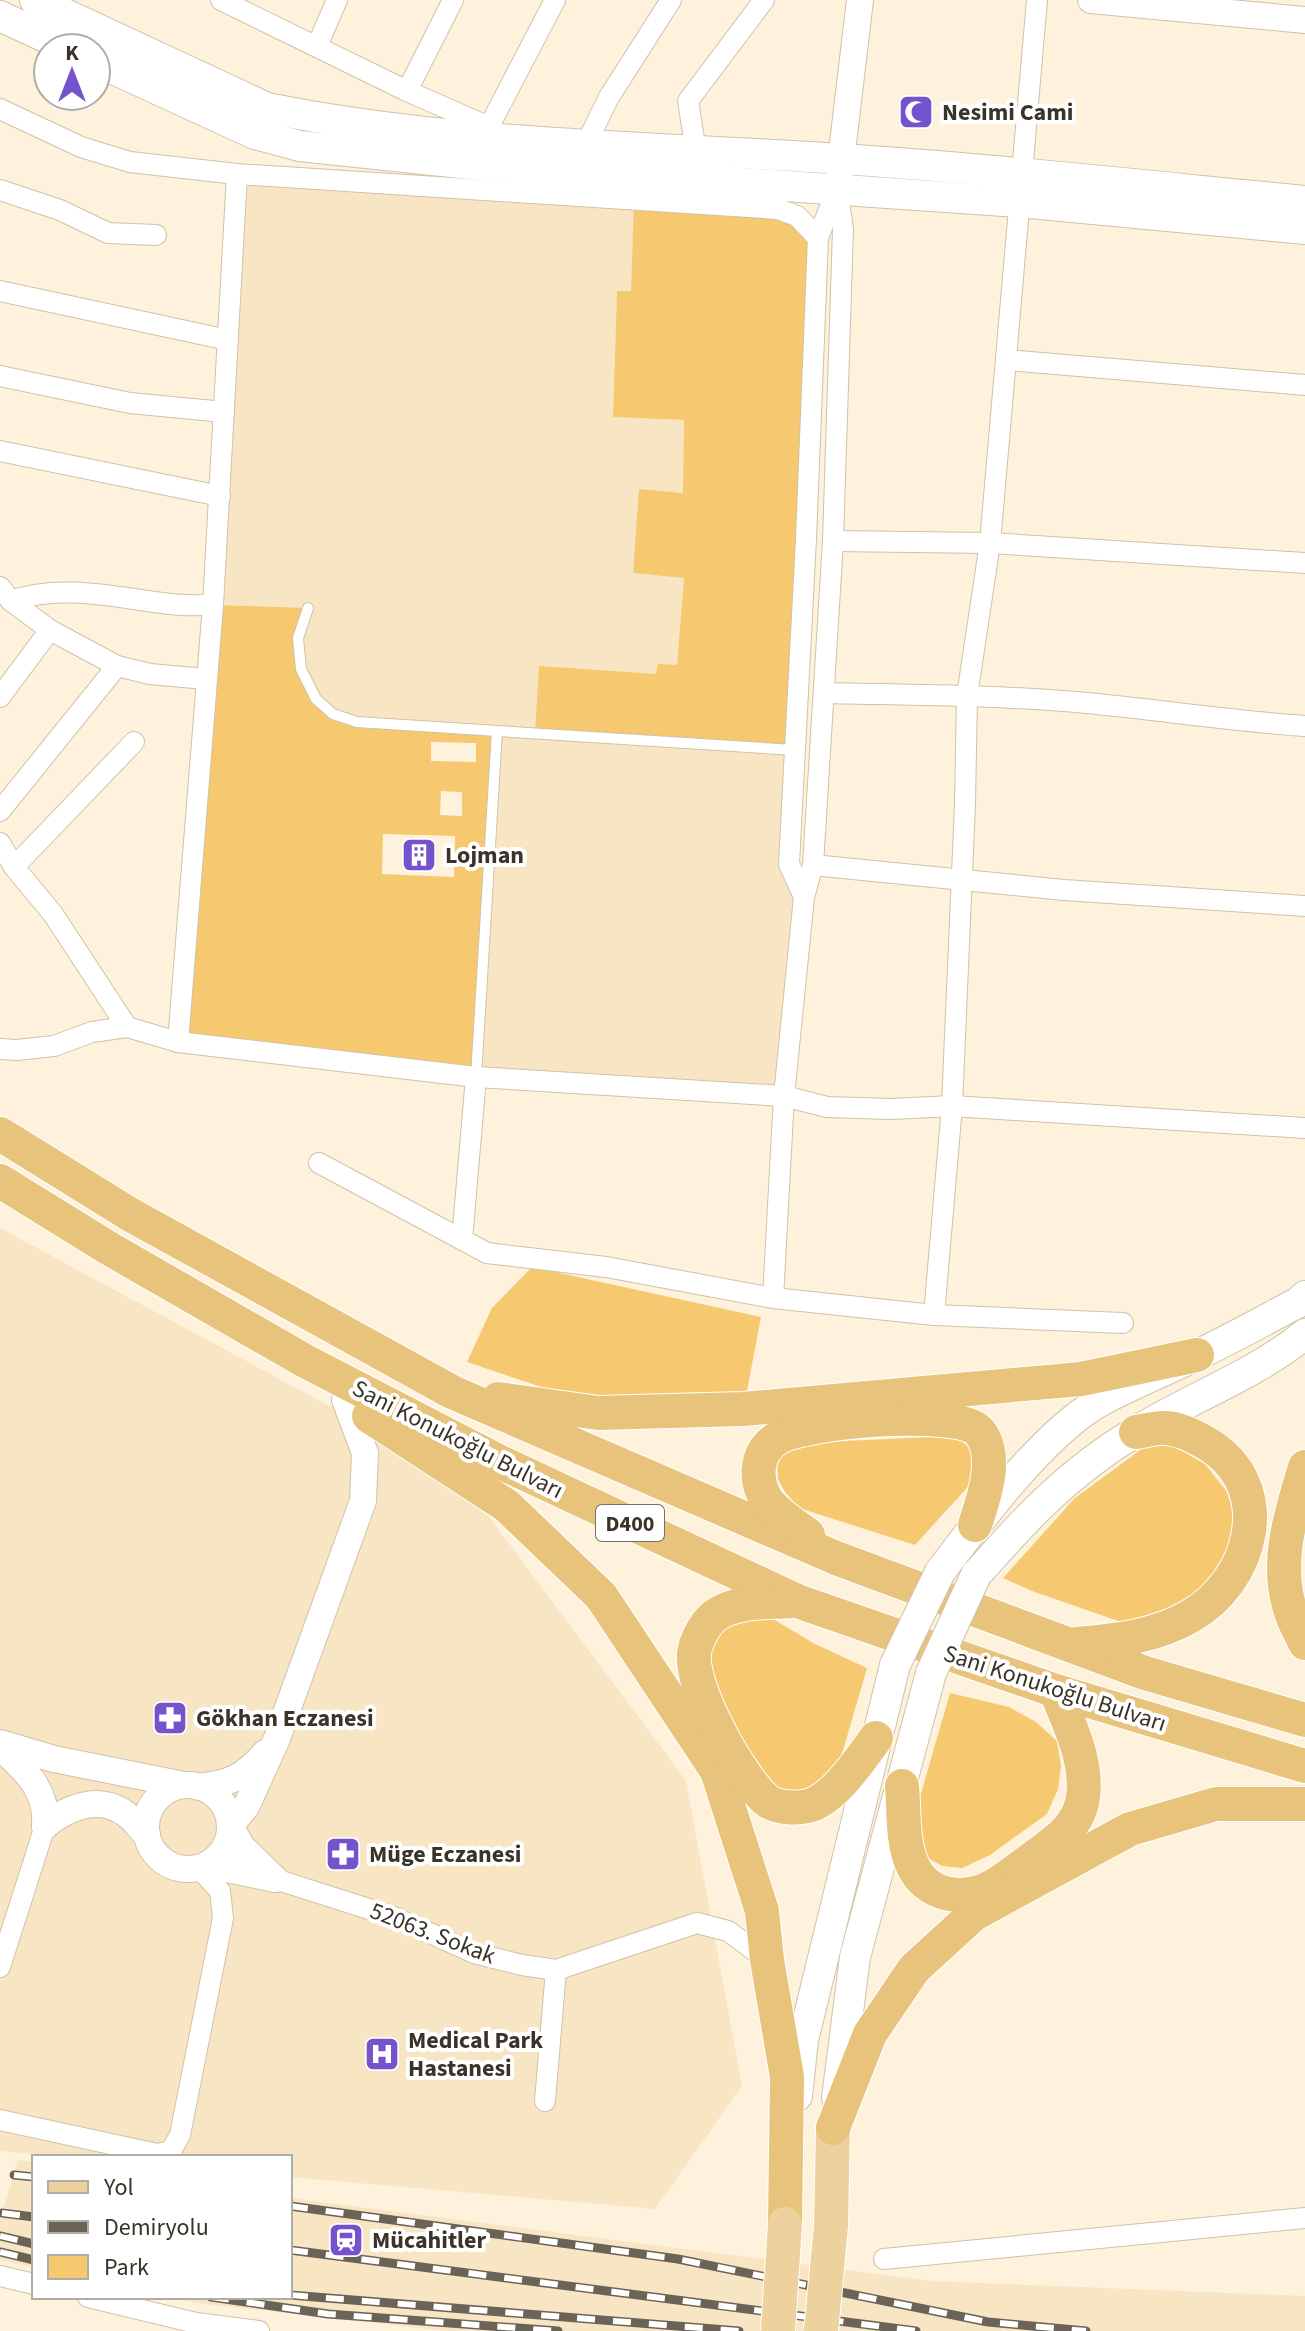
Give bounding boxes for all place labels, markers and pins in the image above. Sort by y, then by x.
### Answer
mosque icon: Nesimi Cami [897,93,935,131]
place label: Nesimi Cami [942,95,1073,130]
building icon: Lojman [400,836,438,874]
place label: Lojman [445,838,524,873]
pharmacy icon: Gökhan Eczanesi [151,1699,189,1737]
place label: Gökhan Eczanesi [196,1701,374,1736]
pharmacy icon: Müge Eczanesi [324,1835,362,1873]
place label: Müge Eczanesi [369,1837,521,1872]
place label: Medical Park Hastanesi [408,2023,544,2086]
hospital icon: Medical Park Hastanesi [363,2035,401,2073]
station icon: Mücahitler [327,2221,365,2259]
place label: Mücahitler [372,2223,486,2258]

